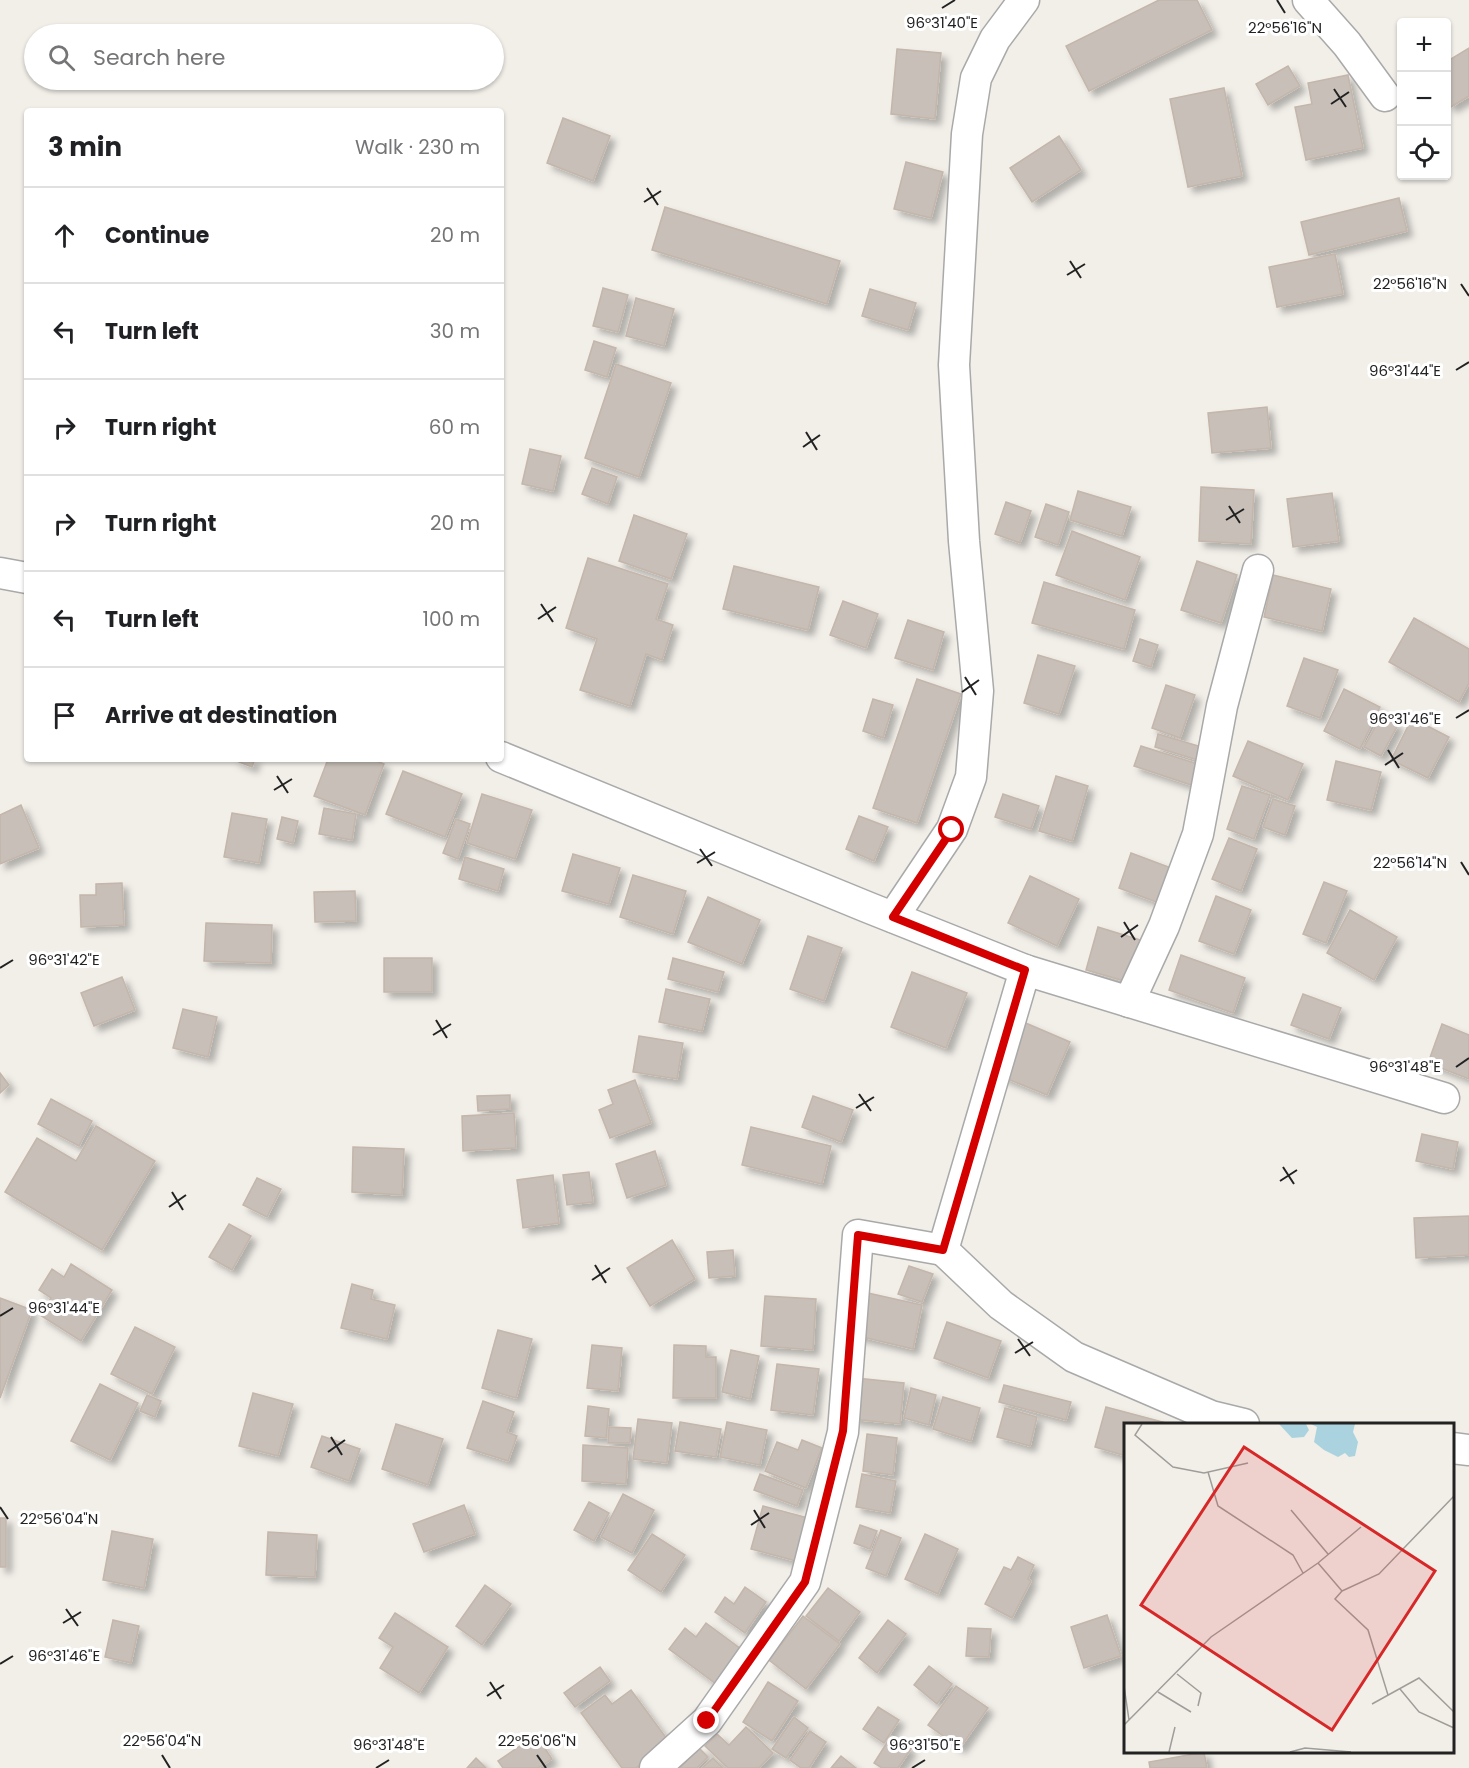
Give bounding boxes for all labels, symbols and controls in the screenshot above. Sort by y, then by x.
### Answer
text: 96°31'40"E [906,12,978,33]
text: 22°56'16"N [1248,17,1322,38]
map controls [1397,18,1451,180]
button: + [1397,18,1451,72]
search box [24,24,504,90]
icon: search [45,41,78,74]
text: Search here [93,42,226,73]
button: − [1397,72,1451,126]
button: locate [1397,126,1451,180]
text: 3 min [48,129,122,165]
text: Walk · 230 m [355,133,480,161]
icon: ahead [48,219,81,252]
text: Continue [105,220,209,251]
text: 20 m [430,221,480,249]
text: 22°56'16"N [1373,273,1447,294]
icon: left [48,315,81,348]
text: Turn left [105,316,199,347]
text: 30 m [430,317,480,345]
text: 96°31'44"E [1369,360,1441,381]
icon: right [48,411,81,444]
text: Turn right [105,412,216,443]
text: 60 m [429,413,480,441]
icon: right [48,507,81,540]
text: Turn right [105,508,216,539]
text: 20 m [430,509,480,537]
icon: left [48,603,81,636]
text: Turn left [105,604,199,635]
text: 100 m [423,605,480,633]
icon: arrive [48,699,81,732]
text: Arrive at destination [105,700,337,731]
text: 96°31'46"E [1369,708,1441,729]
route start [938,816,964,842]
text: 22°56'14"N [1373,852,1447,873]
text: 96°31'42"E [28,949,100,970]
text: 96°31'48"E [1369,1056,1441,1077]
text: 96°31'44"E [28,1297,100,1318]
inset map [1124,1423,1454,1753]
text: 22°56'04"N [20,1508,98,1529]
text: 96°31'46"E [28,1645,100,1666]
route end [693,1707,719,1733]
text: 22°56'04"N [123,1730,201,1751]
text: 22°56'06"N [498,1730,576,1751]
text: 96°31'48"E [353,1734,425,1755]
text: 96°31'50"E [889,1734,961,1755]

